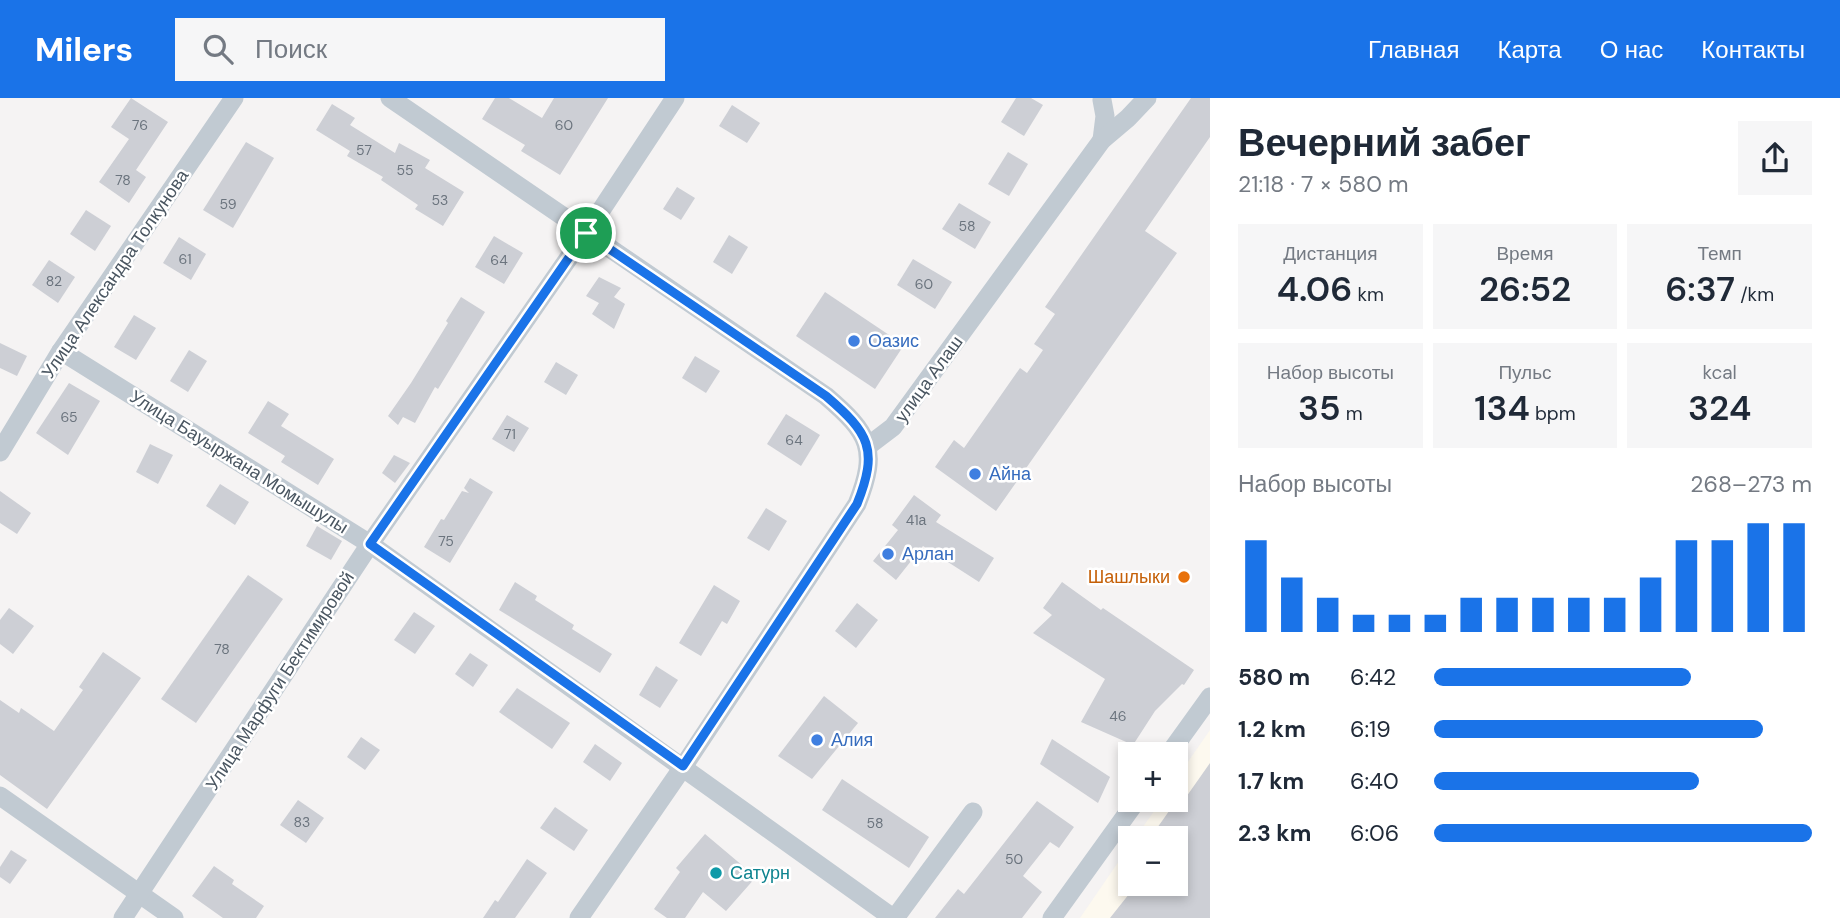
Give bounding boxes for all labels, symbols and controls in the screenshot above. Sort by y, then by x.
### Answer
search box [175,18,665,81]
text: Milers [35,28,133,71]
icon: search [199,30,237,68]
text: Поиск [255,32,327,66]
text: Главная [1368,34,1459,65]
text: Карта [1497,34,1562,65]
text: О нас [1600,34,1663,65]
text: Контакты [1701,34,1805,65]
house number: 76 [132,116,148,134]
house number: 60 [555,116,573,134]
text: Вечерний забег [1238,118,1531,168]
button: share [1738,121,1812,195]
house number: 57 [356,141,372,159]
house number: 55 [396,161,414,179]
street label: Улица Александра Толкунова [36,164,195,383]
text: 21:18 · 7 × 580 m [1238,169,1409,199]
house number: 78 [115,171,131,189]
house number: 53 [432,191,448,209]
house number: 59 [220,195,237,213]
pin [556,203,616,263]
icon: arrive [567,214,605,252]
house number: 58 [958,217,976,235]
text: Дистанция [1283,241,1377,266]
text: Время [1496,241,1554,266]
text: Темп [1697,241,1742,266]
house number: 61 [178,250,192,268]
house number: 64 [490,251,508,269]
text: 4.06 [1277,266,1352,312]
text: 26:52 [1479,266,1571,312]
text: 6:37 [1665,266,1735,312]
house number: 82 [46,272,62,290]
house number: 60 [915,275,933,293]
text: km [1352,282,1384,307]
text: /km [1735,282,1774,307]
place label: Оазис [868,329,919,353]
street label: улица Алаш [890,331,968,427]
marker: Оазис [846,333,862,349]
text: Набор высоты [1267,360,1394,385]
text: Пульс [1498,360,1552,385]
text: kcal [1702,360,1737,385]
street label: Улица Бауыржана Момышулы [125,385,353,539]
text: 35 [1298,385,1341,431]
text: 134 [1474,385,1530,431]
text: 324 [1688,385,1751,431]
text: m [1341,401,1363,426]
text: bpm [1530,401,1576,426]
house number: 65 [60,408,78,426]
house number: 71 [504,425,516,443]
house number: 64 [785,431,803,449]
place label: Айна [989,462,1032,486]
marker: Айна [967,466,983,482]
text: Набор высоты [1238,469,1392,499]
text: 268–273 m [1690,469,1812,499]
house number: 41а [906,511,927,529]
house number: 75 [438,532,454,550]
place label: Арлан [902,542,954,566]
marker: Арлан [880,546,896,562]
place label: Шашлыки [1088,565,1170,589]
street label: Улица Марфуги Бектимировой [200,567,360,795]
marker: Шашлыки [1176,569,1192,585]
house number: 78 [214,640,230,658]
text: 580 m [1238,662,1310,692]
text: 6:42 [1350,662,1396,692]
house number: 46 [1109,707,1127,725]
text: 1.2 km [1238,714,1306,744]
text: 6:19 [1350,714,1391,744]
place label: Алия [831,728,873,752]
marker: Алия [809,732,825,748]
map controls [1118,742,1188,896]
button: + [1118,742,1188,812]
text: 1.7 km [1238,766,1304,796]
text: 6:40 [1350,766,1399,796]
house number: 83 [294,813,310,831]
house number: 58 [866,814,884,832]
text: 2.3 km [1238,818,1311,848]
text: 6:06 [1350,818,1399,848]
button: − [1118,826,1188,896]
house number: 50 [1005,850,1023,868]
place label: Сатурн [730,861,790,885]
marker: Сатурн [708,865,724,881]

